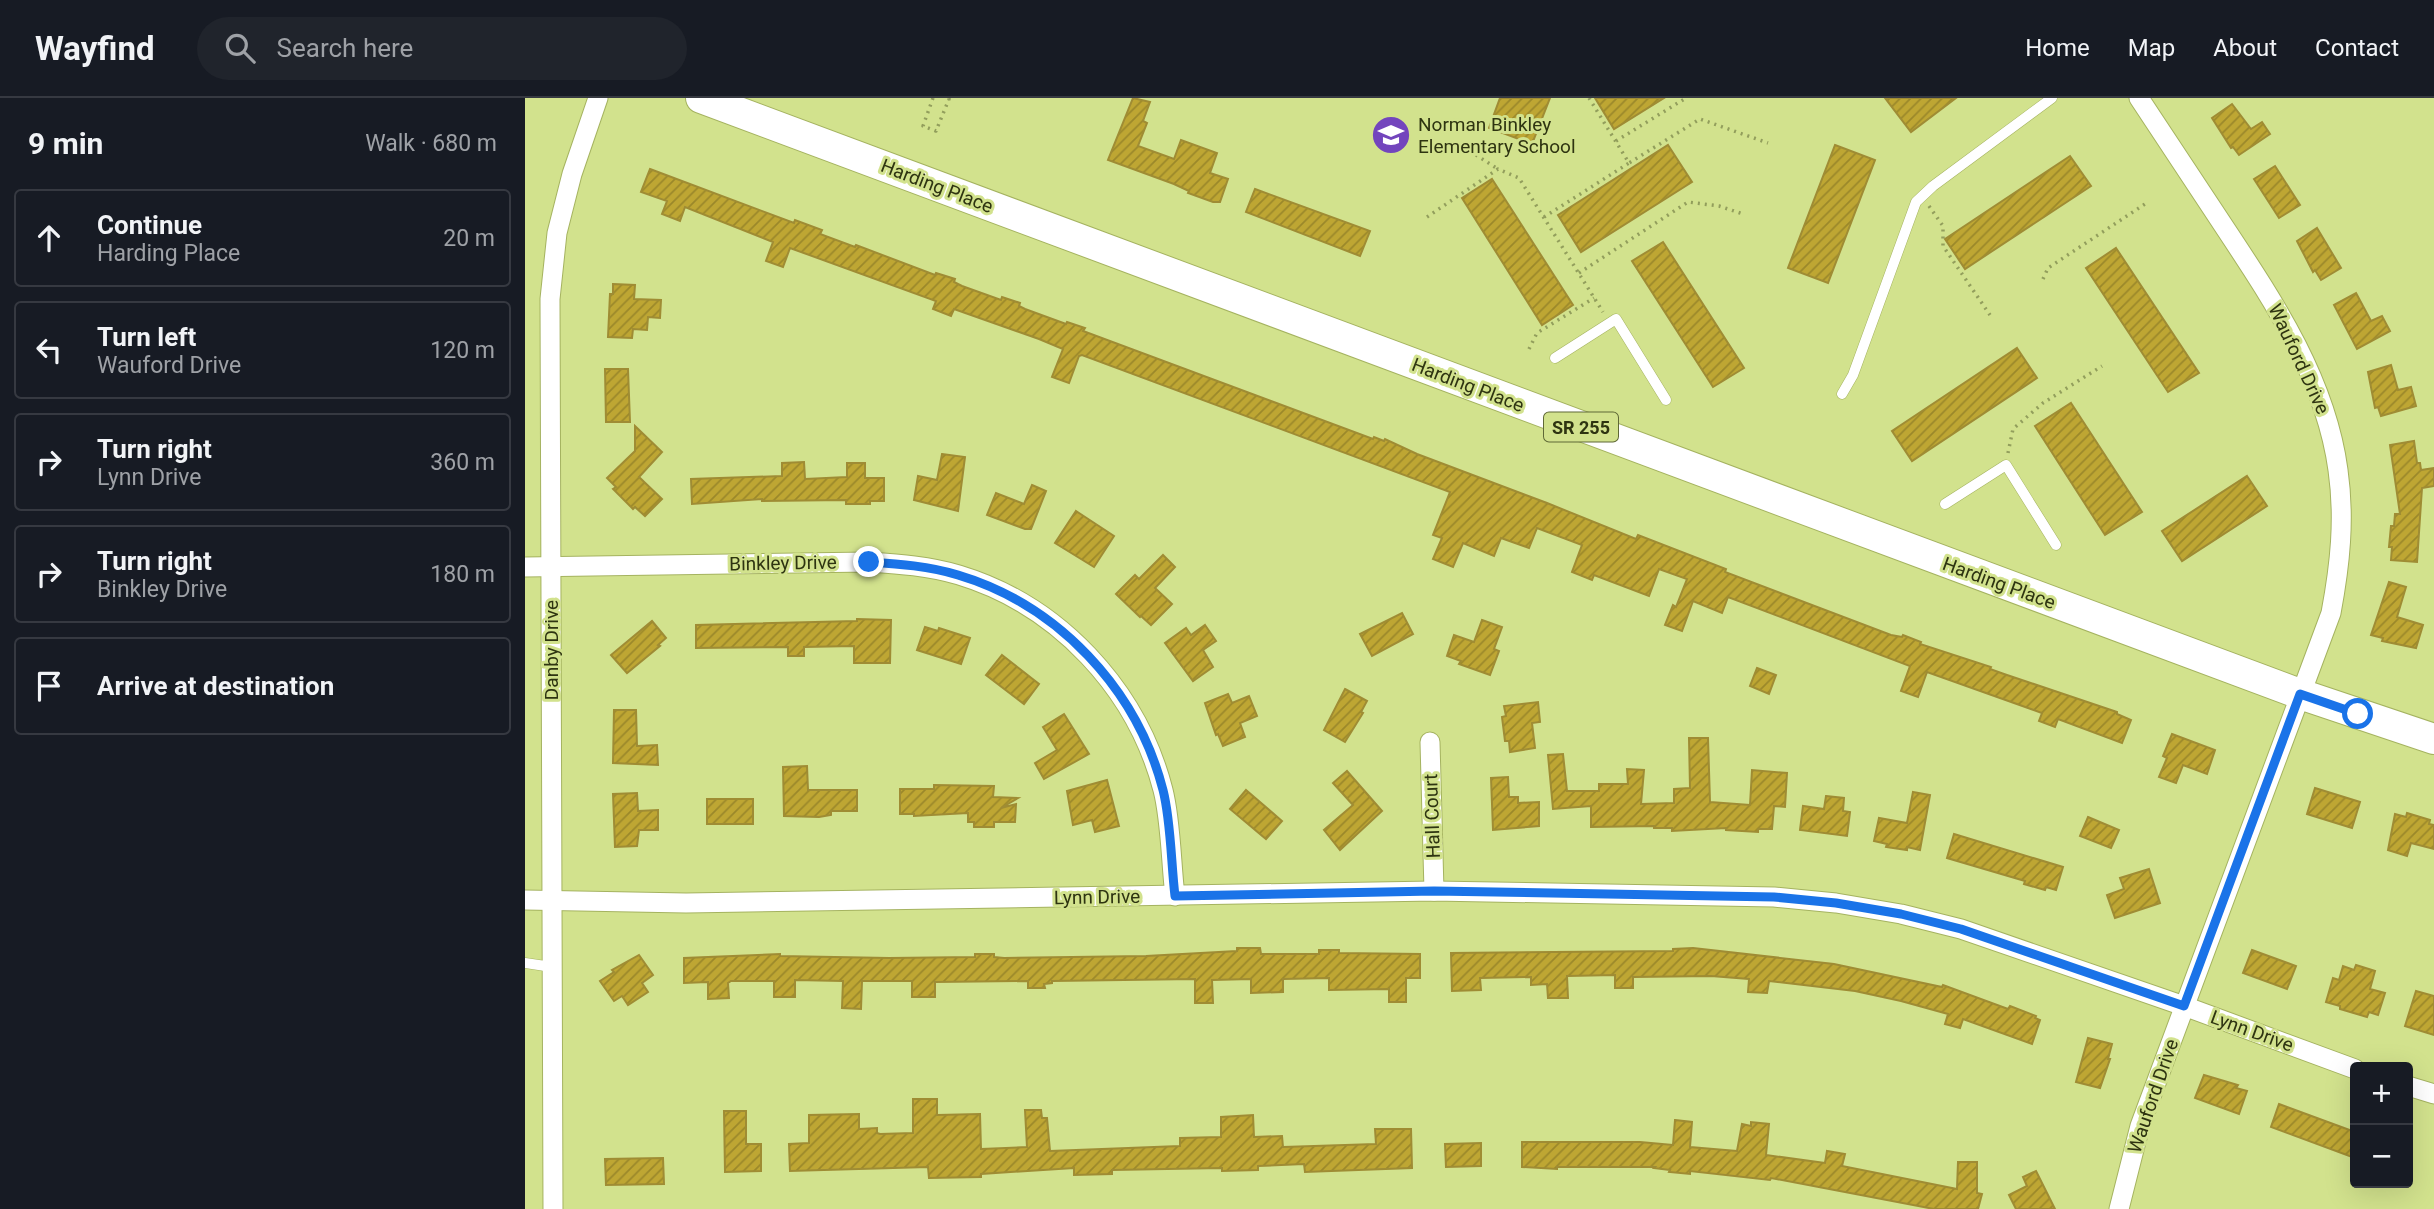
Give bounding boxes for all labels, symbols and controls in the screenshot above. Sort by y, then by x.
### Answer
search box [197,17,687,80]
text: Wayfind [35,29,155,68]
icon: search [221,29,259,67]
text: Search here [277,33,413,63]
text: Home [2025,34,2090,62]
text: Map [2128,34,2175,62]
text: About [2213,34,2277,62]
text: Contact [2315,34,2399,62]
place label: Norman Binkley Elementary School [1418,113,1576,158]
school or university icon: Norman Binkley Elementary School [1370,114,1412,156]
text: 9 min [28,126,103,161]
text: Walk · 680 m [365,130,497,157]
street label: Harding Place [878,154,996,218]
text: Continue [97,210,202,240]
icon: ahead [30,219,68,257]
text: 20 m [443,225,495,252]
text: Harding Place [97,240,240,267]
street label: Wauford Drive [2263,300,2335,418]
text: Turn left [97,322,196,352]
icon: left [30,331,68,369]
text: 120 m [430,337,495,364]
text: Wauford Drive [97,352,241,379]
street label: Harding Place [1409,353,1527,417]
road number: SR 255 [1544,412,1618,442]
text: Turn right [97,434,212,464]
icon: right [30,443,68,481]
text: 360 m [430,449,495,476]
text: Lynn Drive [97,464,202,491]
text: Turn right [97,546,212,576]
route end [853,546,884,577]
street label: Binkley Drive [729,551,837,575]
street label: Harding Place [1939,552,2059,614]
icon: right [30,555,68,593]
text: 180 m [430,561,495,588]
text: Binkley Drive [97,576,227,603]
street label: Danby Drive [540,600,563,700]
icon: arrive [30,667,68,705]
text: Arrive at destination [97,671,334,701]
route start [2342,698,2373,729]
street label: Hall Court [1419,773,1445,859]
street label: Lynn Drive [1054,885,1140,909]
street label: Lynn Drive [2207,1005,2297,1057]
street label: Wauford Drive [2123,1036,2183,1156]
map controls [2350,1062,2413,1188]
button: + [2350,1062,2413,1125]
button: − [2350,1125,2413,1188]

